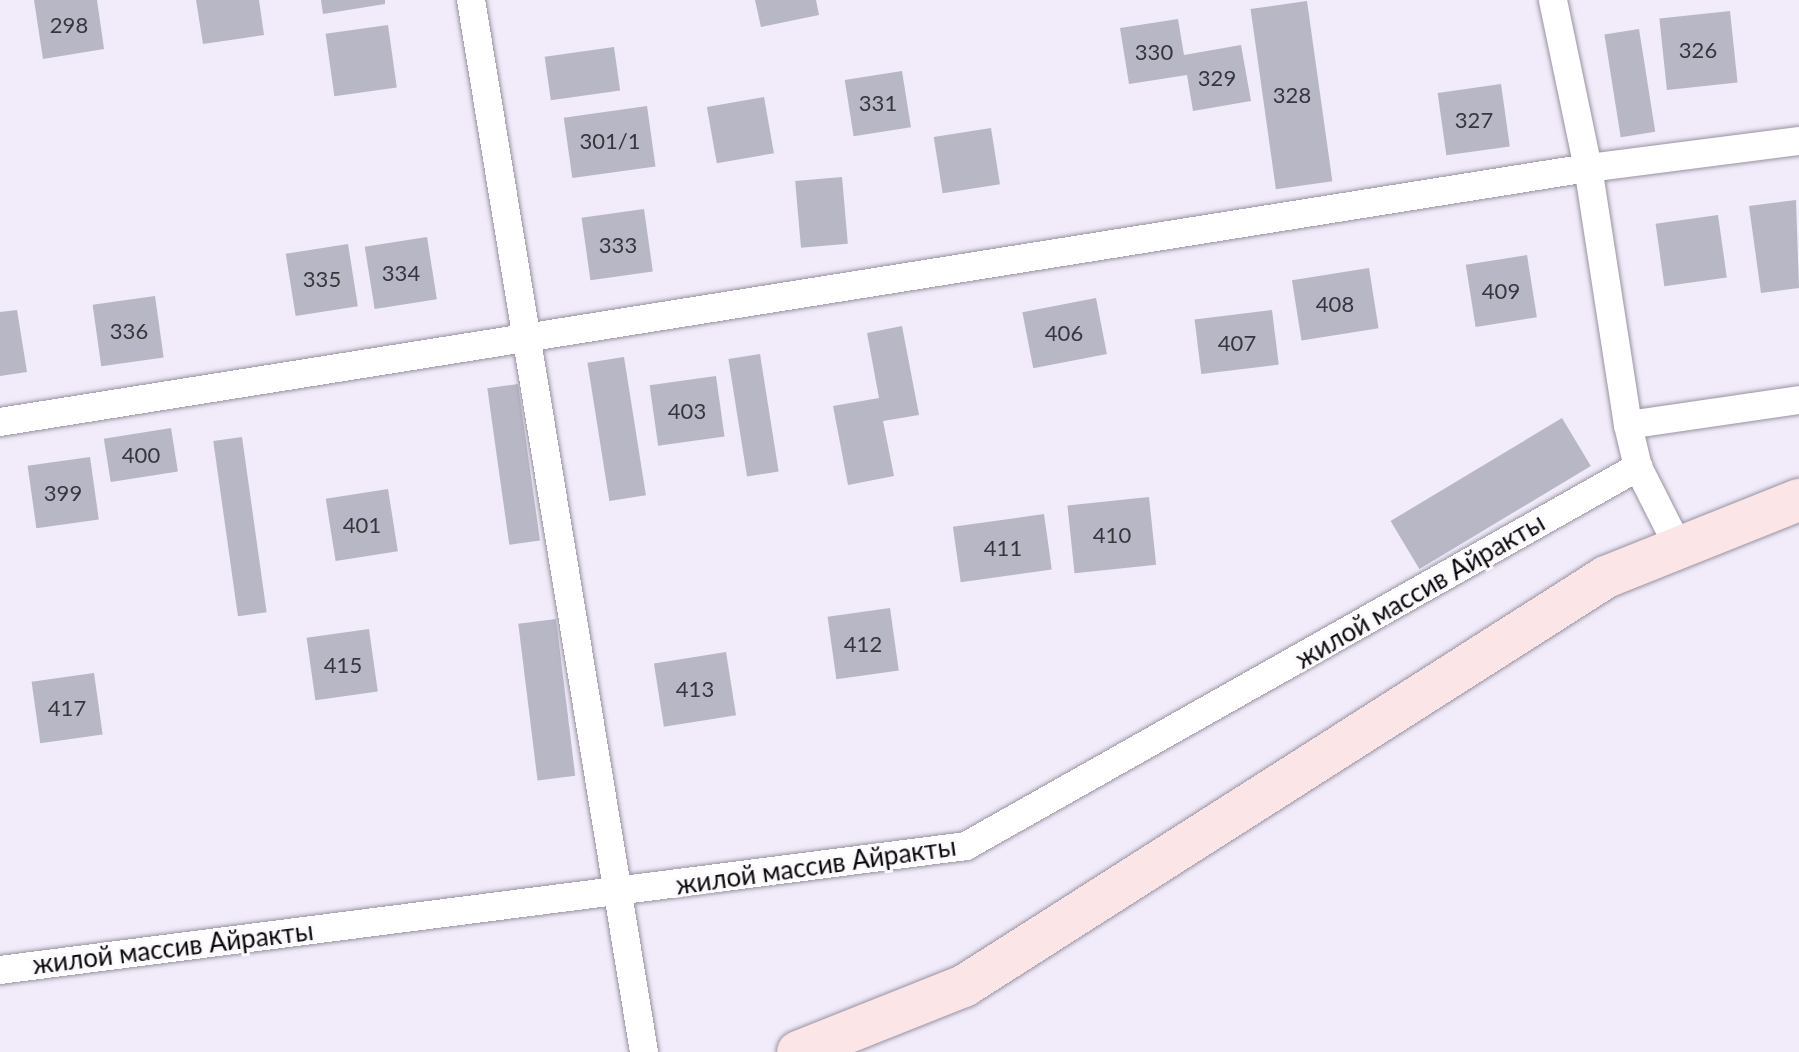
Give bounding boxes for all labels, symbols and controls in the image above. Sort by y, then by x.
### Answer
house number: 298 [50,12,88,38]
house number: 326 [1679,37,1717,63]
house number: 330 [1135,39,1173,65]
house number: 329 [1198,65,1236,91]
house number: 328 [1273,82,1311,108]
house number: 331 [859,90,897,116]
house number: 327 [1455,107,1493,133]
house number: 301/1 [580,128,640,154]
house number: 333 [599,232,637,258]
house number: 334 [382,260,420,286]
house number: 335 [303,266,341,292]
house number: 409 [1482,278,1520,304]
house number: 408 [1316,291,1354,317]
house number: 336 [110,318,148,344]
house number: 406 [1045,320,1083,346]
house number: 407 [1218,330,1256,356]
house number: 403 [668,398,706,424]
house number: 400 [122,442,160,468]
house number: 399 [44,480,82,506]
street label: жилой массив Айракты [1290,507,1550,675]
house number: 401 [343,512,381,538]
house number: 410 [1093,522,1131,548]
house number: 411 [984,535,1022,561]
house number: 412 [844,631,882,657]
house number: 415 [324,652,362,678]
house number: 413 [676,676,714,702]
house number: 417 [48,695,86,721]
street label: жилой массив Айракты [674,831,958,901]
street label: жилой массив Айракты [31,915,315,981]

